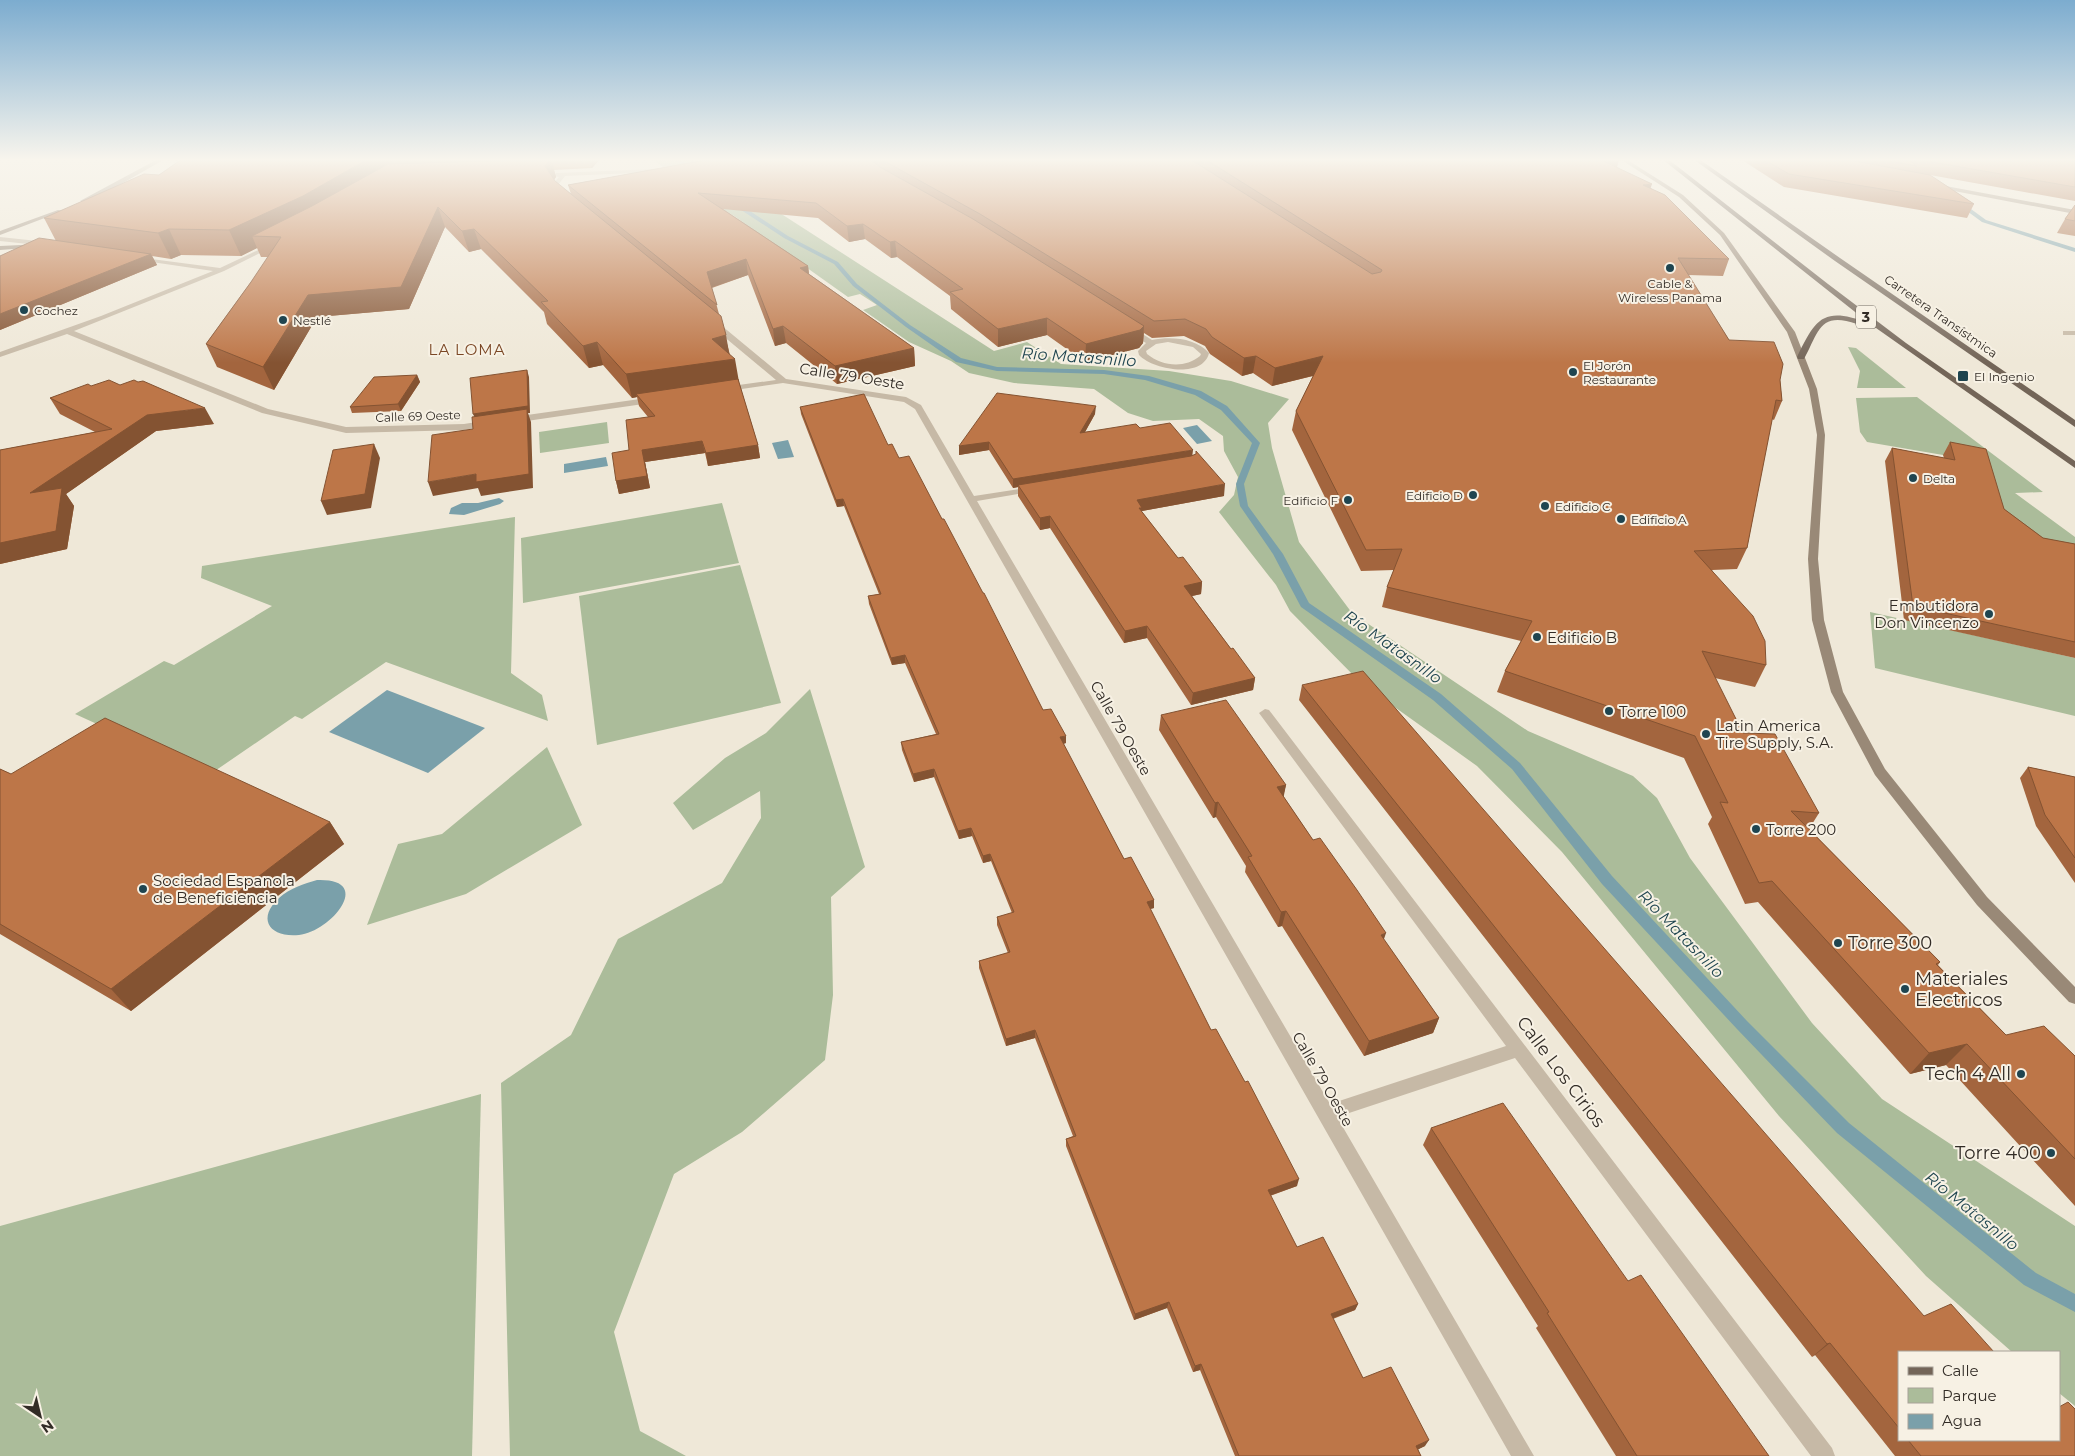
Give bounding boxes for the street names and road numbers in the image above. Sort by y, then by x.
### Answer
street label: Carretera Transístmica [1882,271,2000,361]
road number: 3 [1856,306,1876,328]
street label: Calle 79 Oeste [798,358,906,394]
street label: Calle 69 Oeste [375,407,461,425]
street label: Calle 79 Oeste [1086,677,1156,779]
street label: Calle Los Cirios [1512,1012,1610,1132]
street label: Calle 79 Oeste [1288,1028,1358,1130]

